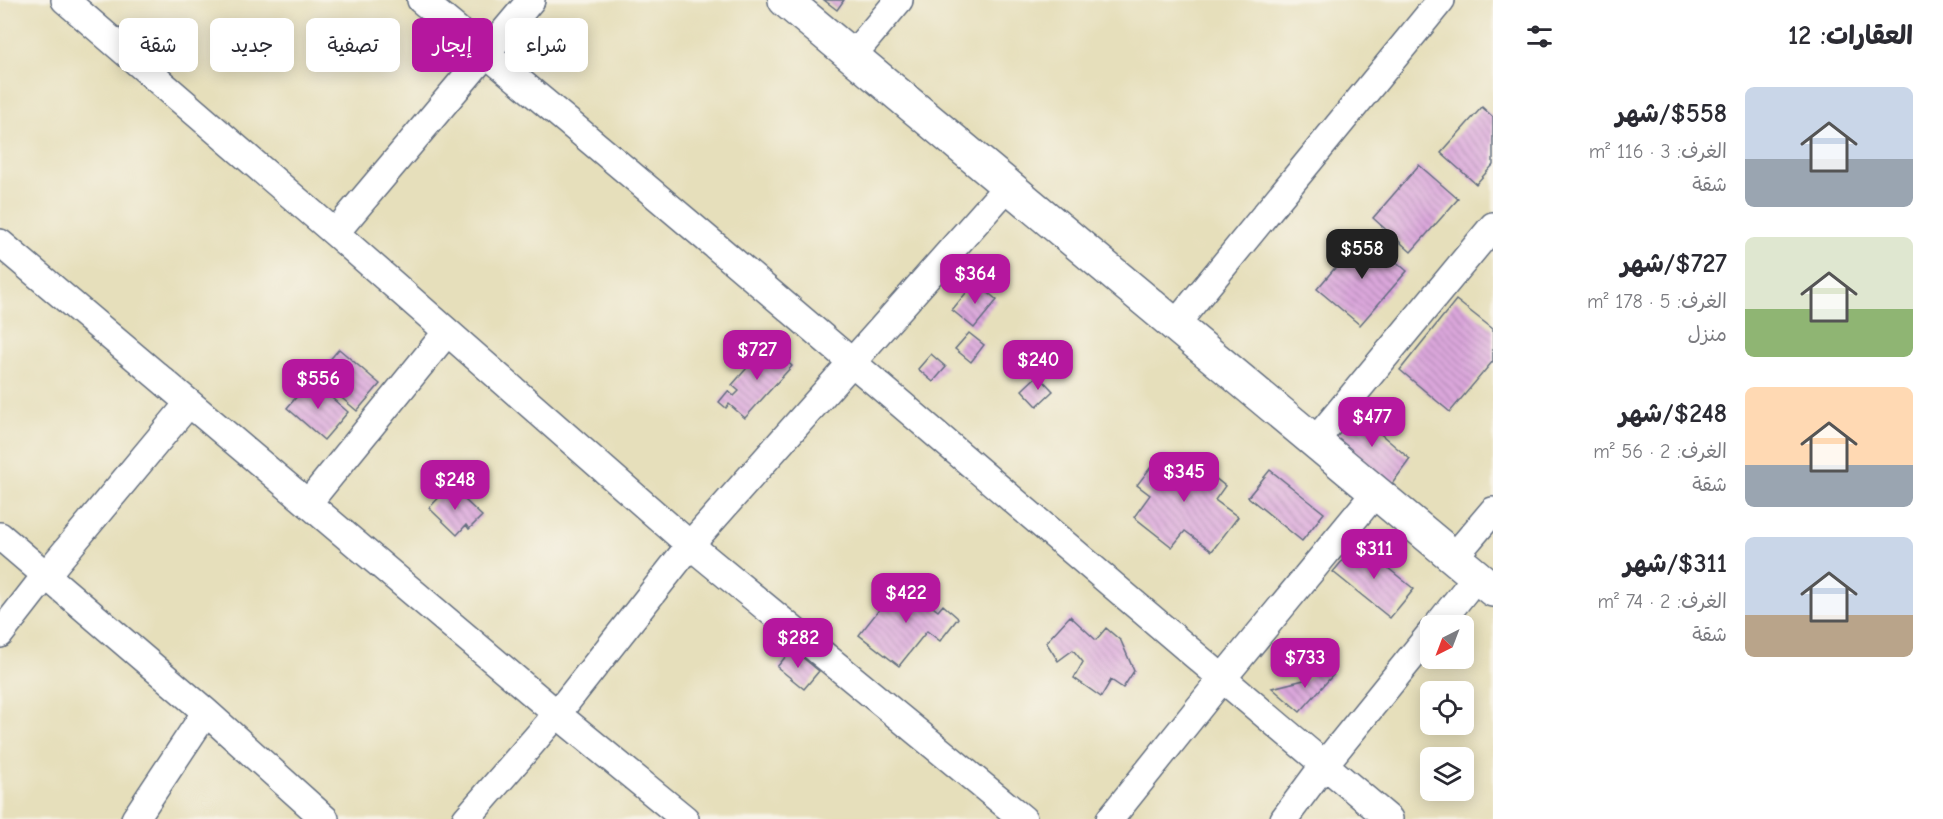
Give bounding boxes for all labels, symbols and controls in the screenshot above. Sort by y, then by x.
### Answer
chip: شقة [119,18,198,72]
chip: جديد [210,18,294,72]
chip: تصفية [306,18,400,72]
chip: إيجار [412,18,493,72]
chip: شراء [505,18,588,72]
icon: filters [1523,20,1556,53]
text: العقارات: 12 [1788,21,1913,51]
text: $558/شهر [1616,99,1727,129]
icon: home [1793,111,1865,183]
text: الغرف: 3 · 116 m² [1589,140,1727,163]
text: شقة [1692,173,1727,196]
pin: $558 [1326,229,1398,280]
text: $558 [1340,237,1384,260]
text: $727/شهر [1621,249,1727,279]
pin: $364 [939,254,1011,305]
icon: home [1793,261,1865,333]
text: $364 [954,262,996,285]
text: الغرف: 5 · 178 m² [1587,290,1727,313]
text: منزل [1688,323,1727,346]
pin: $727 [721,330,793,381]
text: $727 [737,338,777,361]
pin: $240 [1002,340,1074,391]
text: $240 [1017,348,1059,371]
pin: $556 [282,359,354,410]
text: $556 [296,367,340,390]
pin: $477 [1336,397,1408,448]
text: $248/شهر [1619,399,1727,429]
text: $477 [1352,405,1392,428]
icon: home [1793,411,1865,483]
text: الغرف: 2 · 56 m² [1593,440,1727,463]
pin: $345 [1148,452,1220,503]
pin: $248 [419,460,491,511]
text: $345 [1163,460,1205,483]
text: $248 [434,468,476,491]
text: شقة [1692,473,1727,496]
pin: $311 [1338,529,1410,580]
text: $311 [1355,537,1393,560]
text: $311/شهر [1623,549,1727,579]
icon: home [1793,561,1865,633]
pin: $422 [870,573,942,624]
text: $422 [885,581,927,604]
text: الغرف: 2 · 74 m² [1597,590,1727,613]
north arrow [1420,615,1474,669]
map controls [1420,615,1474,801]
pin: $282 [762,618,834,669]
text: شقة [1692,623,1727,646]
text: $282 [777,626,819,649]
pin: $733 [1269,638,1341,689]
text: $733 [1285,646,1325,669]
button: locate [1420,681,1474,735]
button: layers [1420,747,1474,801]

